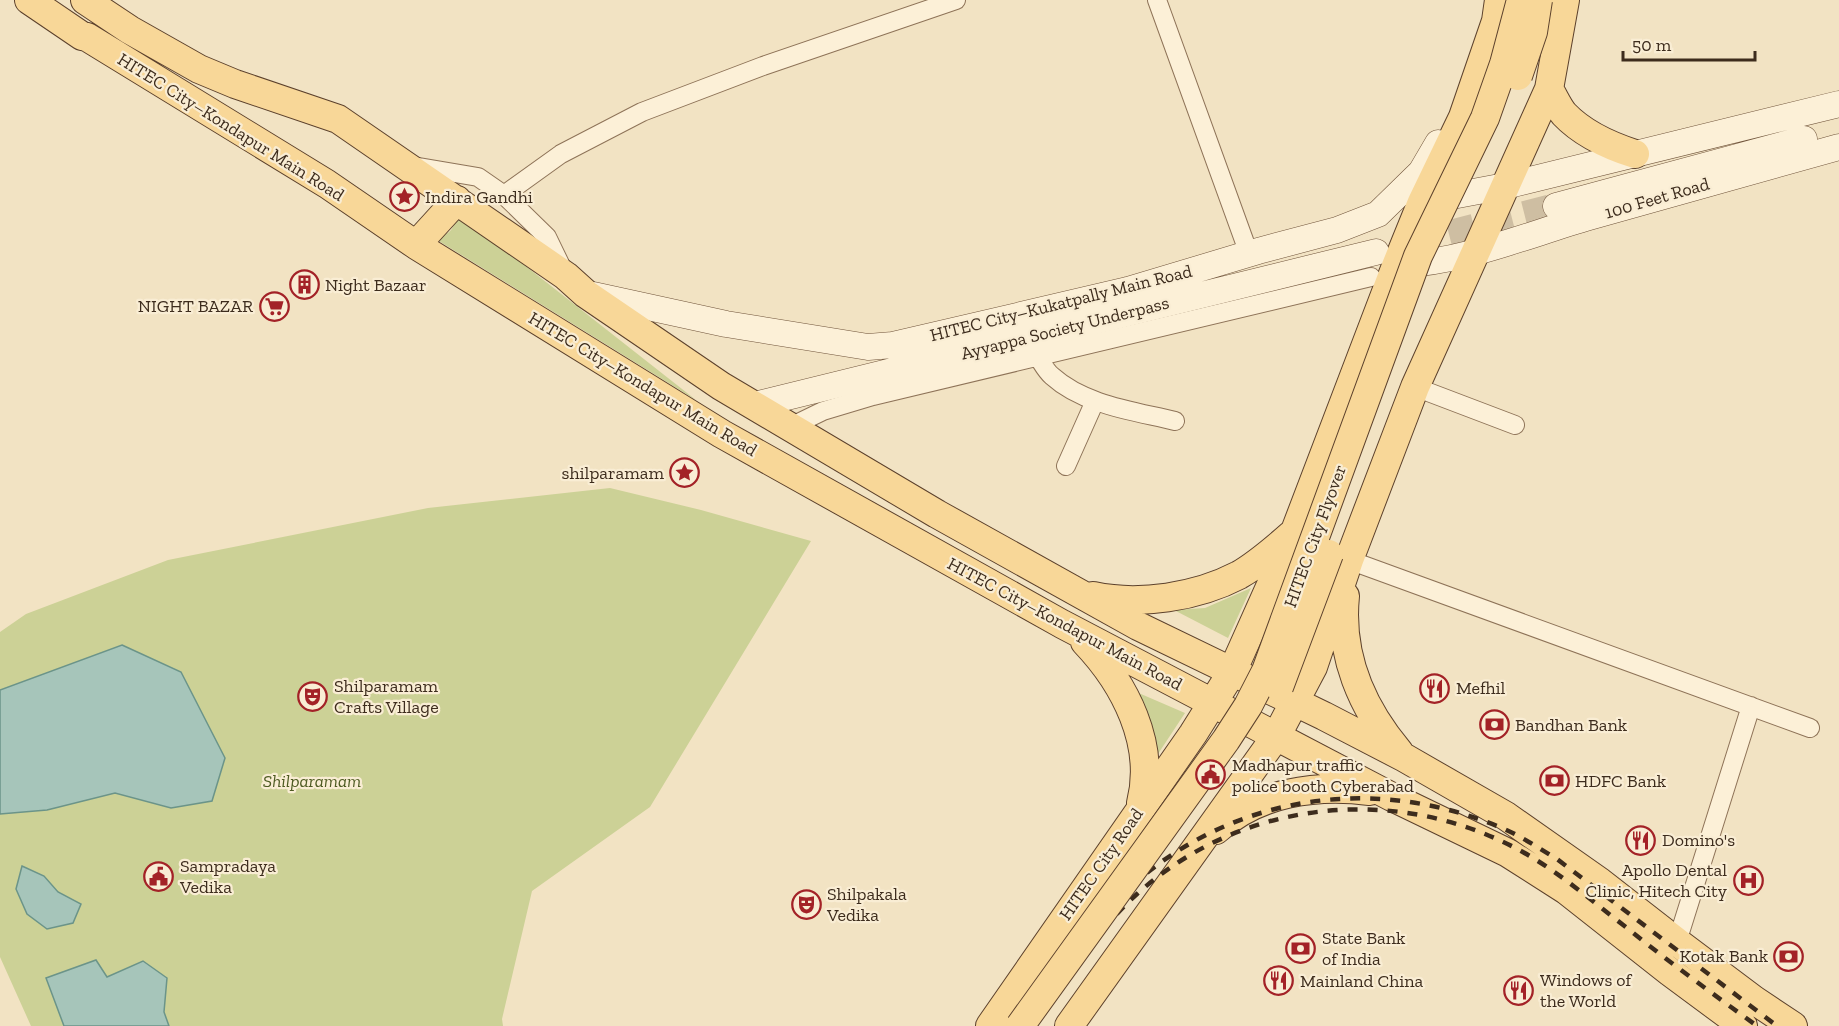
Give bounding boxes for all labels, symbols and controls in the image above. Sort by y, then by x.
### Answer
scale bar [1623,24,1755,62]
text: 50 m [1632,34,1672,56]
street label: HITEC City–Kondapur Main Road [114,48,348,206]
street label: 100 Feet Road [1602,173,1712,223]
place icon: Indira Gandhi [388,181,420,213]
place label: Indira Gandhi [425,186,533,208]
street label: HITEC City–Kukatpally Main Road [928,260,1194,346]
building icon: Night Bazaar [288,269,320,301]
place label: Night Bazaar [325,274,427,296]
supermarket icon: NIGHT BAZAR [258,290,290,322]
street label: Ayyappa Society Underpass [959,291,1171,365]
place label: NIGHT BAZAR [138,295,253,317]
street label: HITEC City–Kondapur Main Road [525,307,761,461]
place icon: shilparamam [669,457,701,489]
place label: shilparamam [562,462,664,484]
street label: HITEC City Flyover [1279,462,1351,610]
street label: HITEC City–Kondapur Main Road [944,553,1186,695]
restaurant icon: Mefhil [1419,672,1451,704]
place label: Shilparamam Crafts Village [334,675,439,718]
place label: Mefhil [1456,677,1506,699]
theatre icon: Shilparamam Crafts Village [297,680,329,712]
bank icon: Bandhan Bank [1478,709,1510,741]
place label: Bandhan Bank [1515,714,1628,736]
place label: Madhapur traffic police booth Cyberabad [1232,754,1414,797]
public building icon: Madhapur traffic police booth Cyberabad [1195,759,1227,791]
bank icon: HDFC Bank [1538,765,1570,797]
park label: Shilparamam [263,770,361,792]
place label: HDFC Bank [1575,770,1667,792]
street label: HITEC City Road [1054,804,1148,924]
restaurant icon: Domino's [1625,824,1657,856]
place label: Domino's [1662,829,1735,851]
place label: Sampradaya Vedika [179,855,276,898]
place label: Apollo Dental Clinic, Hitech City [1586,859,1728,902]
public building icon: Sampradaya Vedika [143,860,175,892]
hospital icon: Apollo Dental Clinic, Hitech City [1732,864,1764,896]
place label: Shilpakala Vedika [826,883,907,926]
theatre icon: Shilpakala Vedika [790,888,822,920]
place label: State Bank of India [1322,927,1406,970]
bank icon: State Bank of India [1285,932,1317,964]
bank icon: Kotak Bank [1773,940,1805,972]
place label: Kotak Bank [1680,945,1769,967]
restaurant icon: Mainland China [1263,965,1295,997]
place label: Windows of the World [1540,969,1633,1012]
place label: Mainland China [1300,970,1424,992]
restaurant icon: Windows of the World [1503,974,1535,1006]

